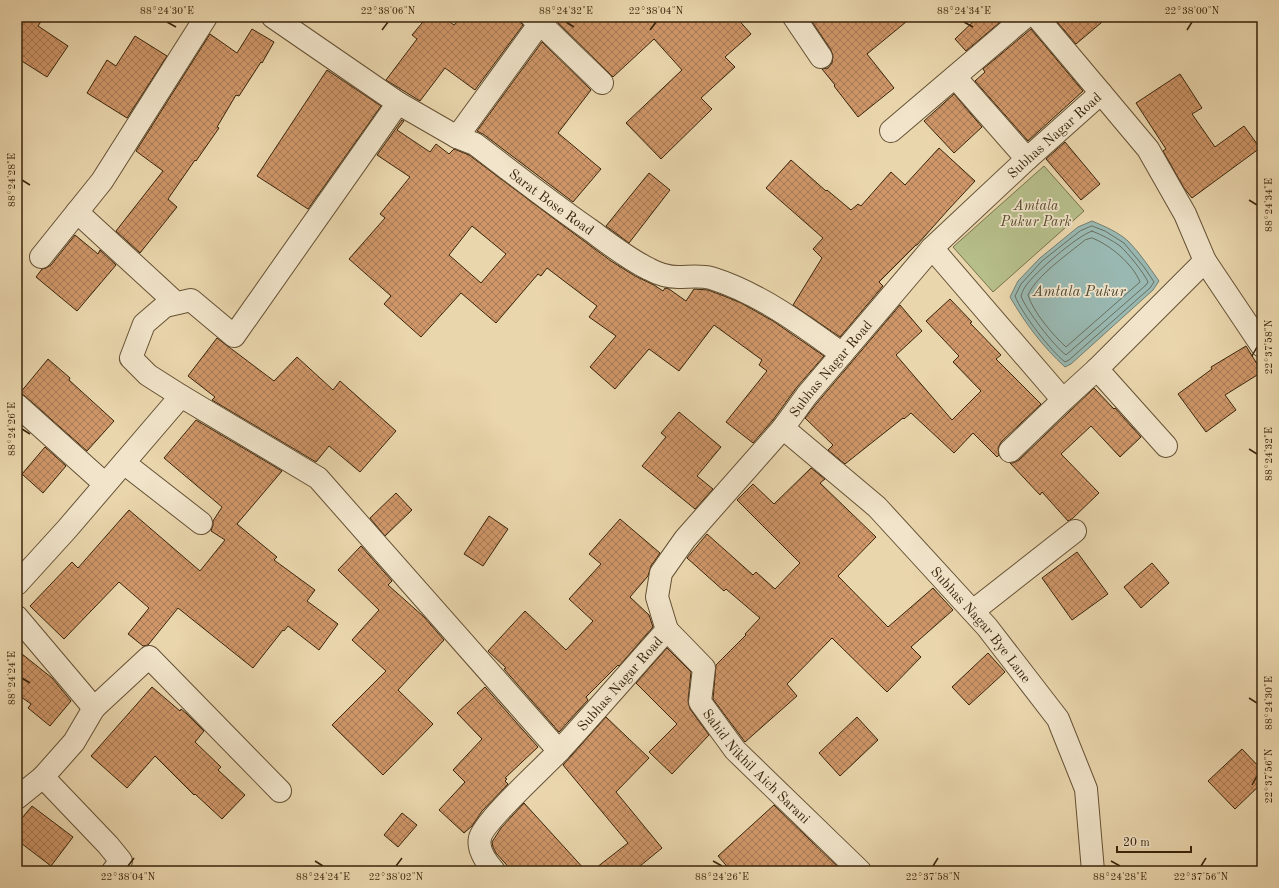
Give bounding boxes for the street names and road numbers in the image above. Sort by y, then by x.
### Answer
street label: Subhas Nagar Road [1005,90,1104,181]
street label: Sarat Bose Road [506,167,596,238]
street label: Subhas Nagar Road [787,318,875,420]
street label: Subhas Nagar Bye Lane [928,565,1033,686]
street label: Subhas Nagar Road [575,634,666,734]
street label: Sahid Nikhil Aich Sarani [700,707,812,827]

